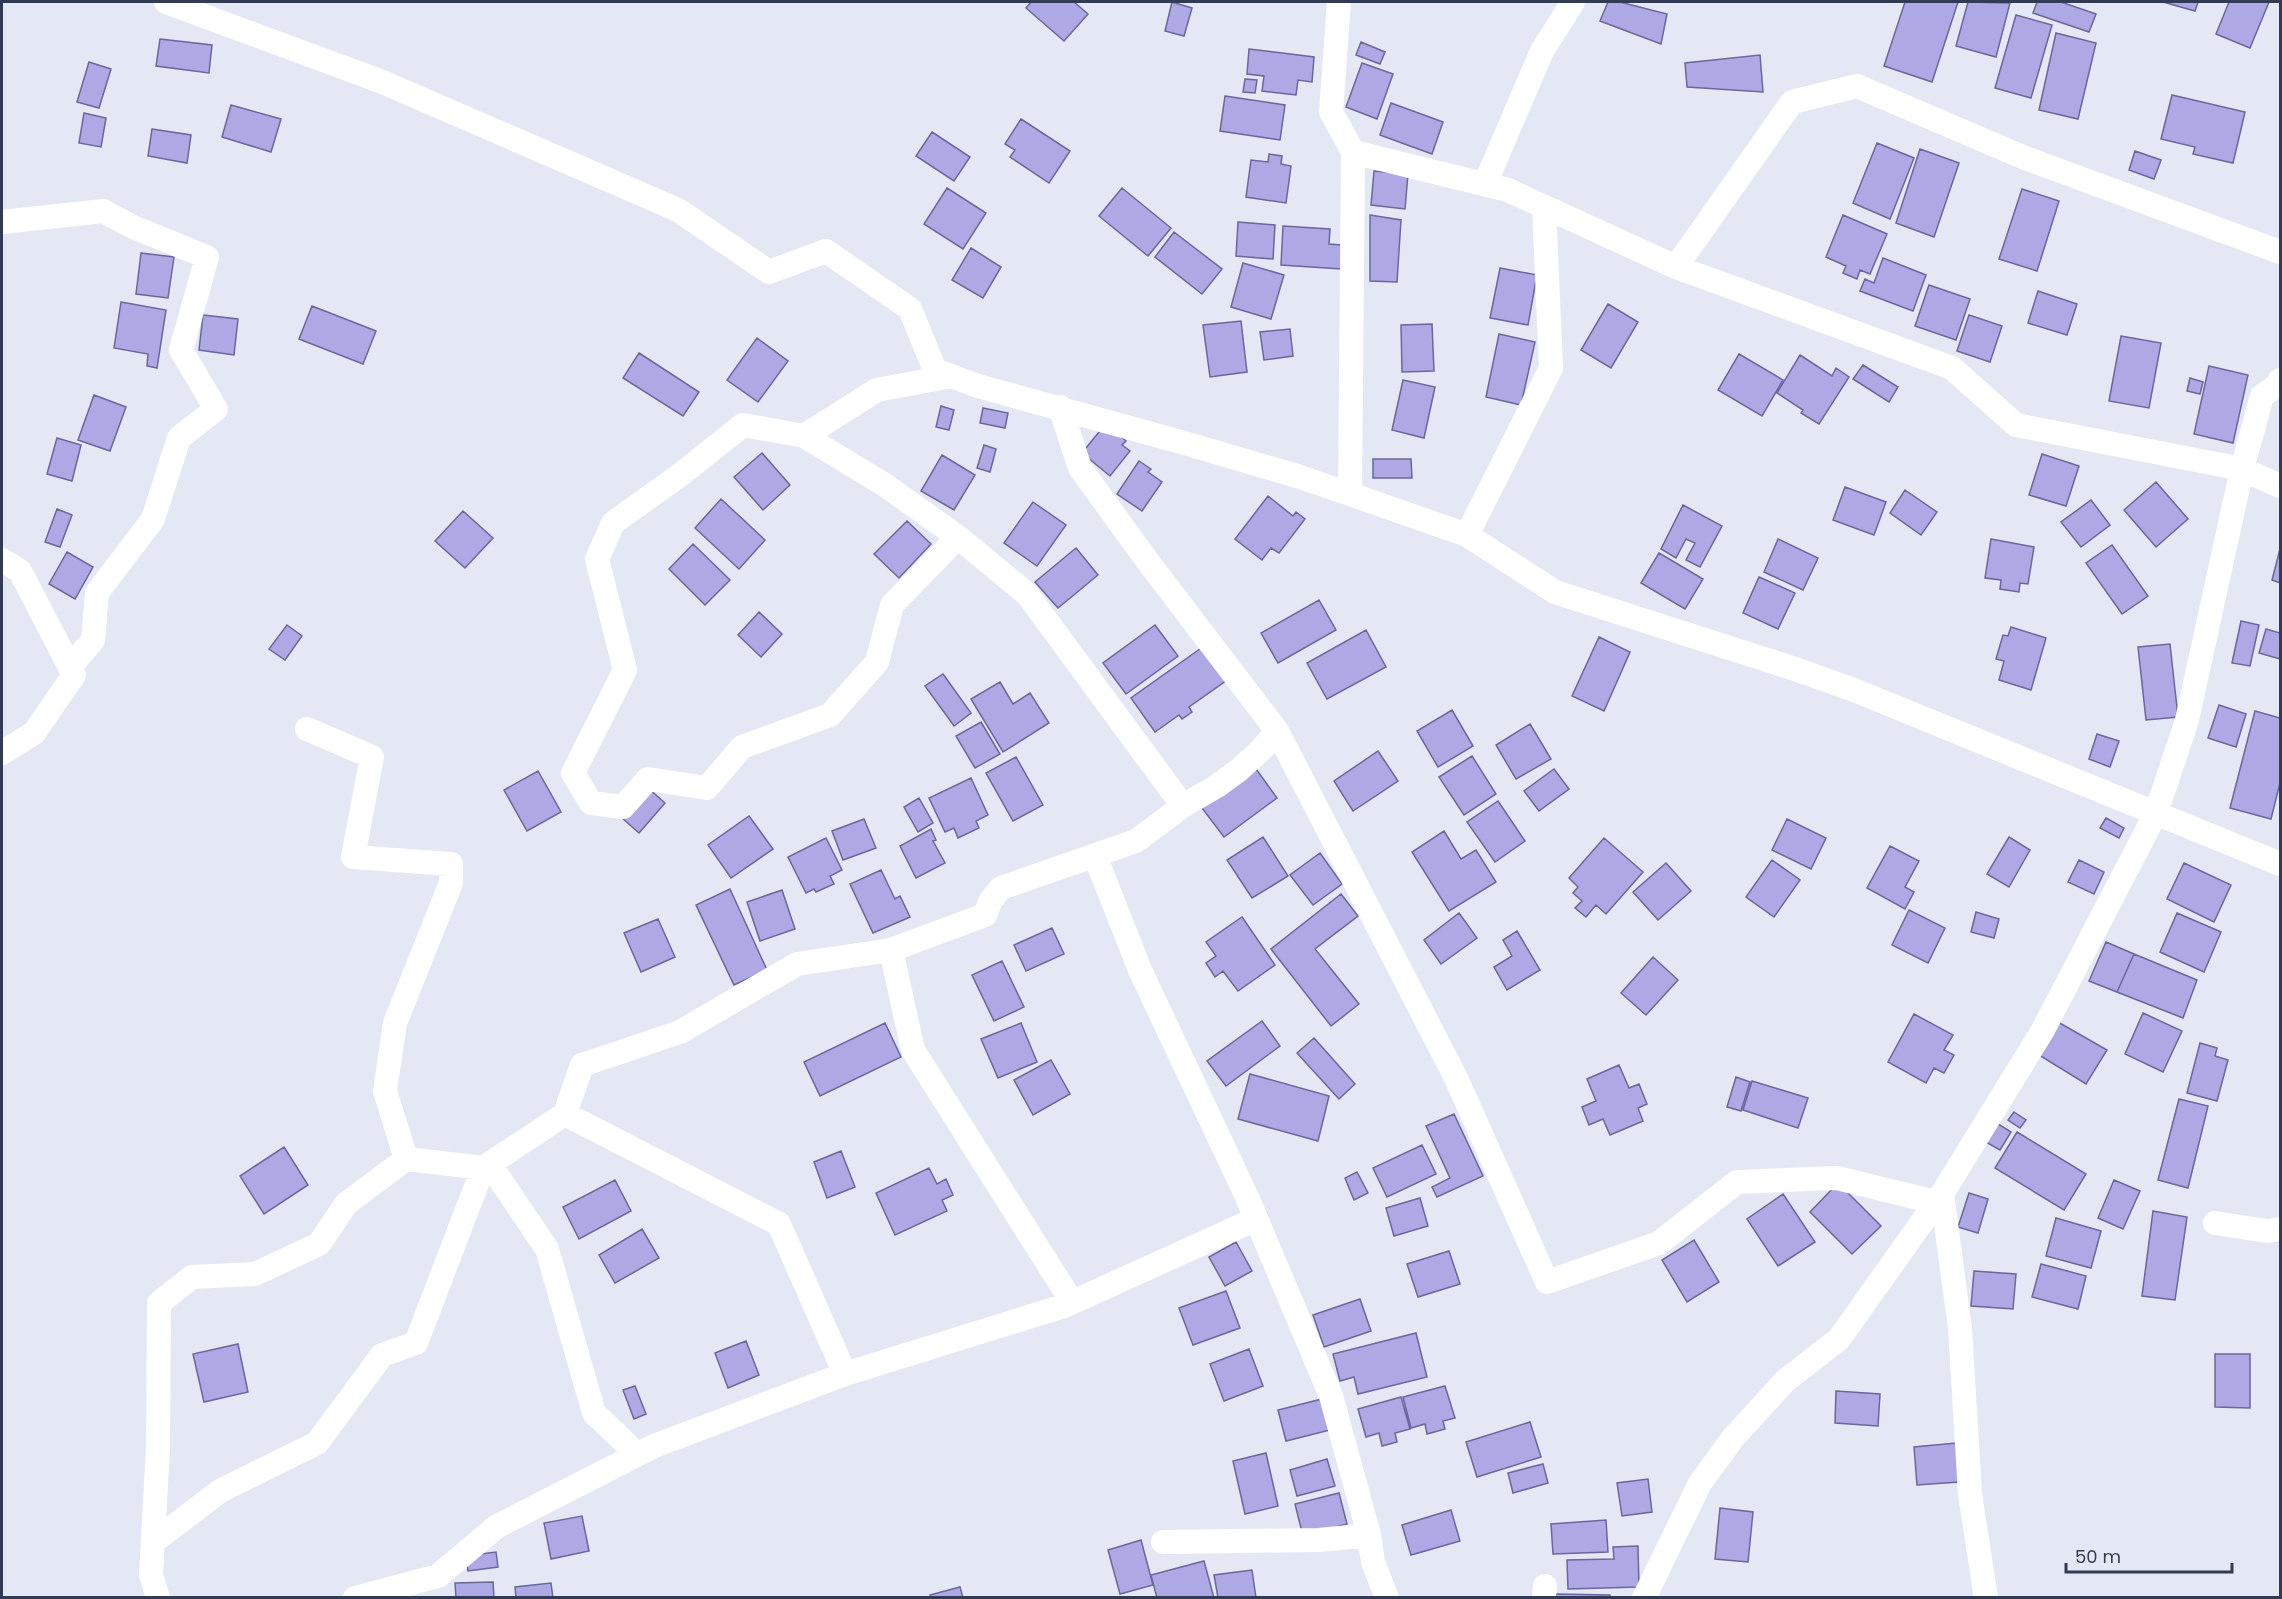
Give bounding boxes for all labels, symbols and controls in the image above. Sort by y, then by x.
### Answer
scale bar [2066,1536,2232,1574]
text: 50 m [2075,1544,2121,1569]

